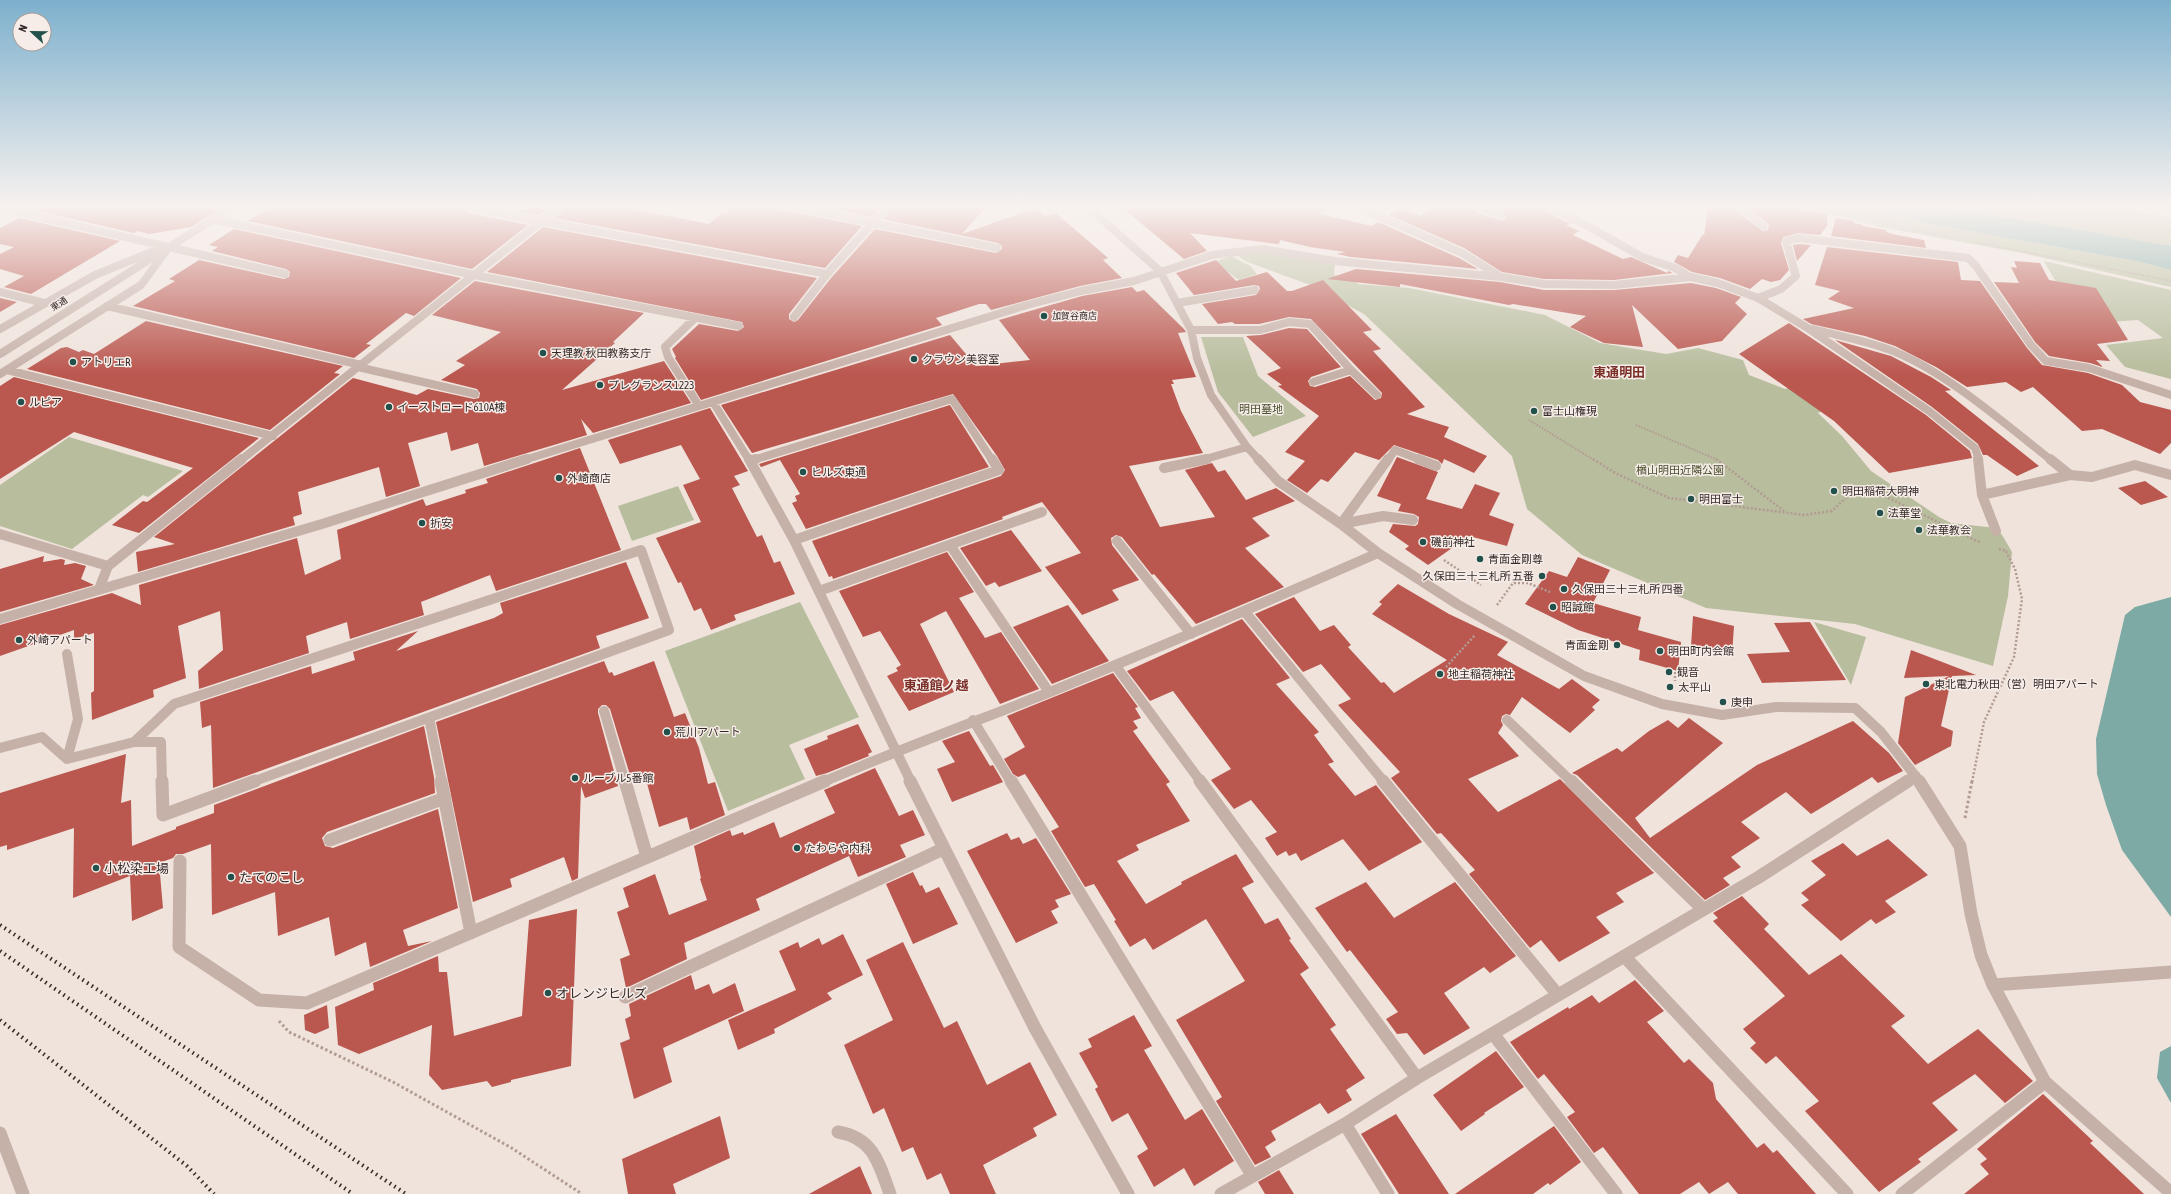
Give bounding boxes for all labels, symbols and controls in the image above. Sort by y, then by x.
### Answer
north arrow [12,12,52,52]
text: N [16,23,30,34]
street label: 東通 [49,295,69,313]
marker: 加賀谷商店 [1039,311,1049,321]
place label: 加賀谷商店 [1052,311,1097,321]
place label: 天理教 秋田教務支庁 [551,347,652,359]
marker: 天理教 秋田教務支庁 [538,348,548,358]
place label: クラウン美容室 [922,353,999,365]
marker: クラウン美容室 [909,354,919,364]
place label: アトリエR [81,356,131,368]
marker: アトリエR [68,357,78,367]
district label: 東通明田 [1593,365,1645,380]
place label: プレグランス1223 [608,379,694,391]
marker: プレグランス1223 [595,380,605,390]
place label: ルピア [29,396,62,408]
marker: ルピア [16,397,26,407]
place label: イーストロード610A棟 [397,401,505,413]
marker: イーストロード610A棟 [384,402,394,412]
park label: 明田墓地 [1239,403,1283,415]
place label: 富士山権現 [1542,405,1597,417]
marker: 富士山権現 [1529,406,1539,416]
park label: 楢山明田近隣公園 [1636,464,1724,476]
place label: ヒルズ東通 [811,466,866,478]
marker: ヒルズ東通 [798,467,808,477]
place label: 外崎商店 [567,472,611,484]
marker: 外崎商店 [554,473,564,483]
place label: 明田稲荷大明神 [1842,485,1919,497]
marker: 明田稲荷大明神 [1829,486,1839,496]
place label: 明田富士 [1699,493,1743,505]
marker: 明田富士 [1686,494,1696,504]
place label: 法華堂 [1888,507,1921,519]
marker: 法華堂 [1875,508,1885,518]
place label: 折安 [430,517,452,529]
marker: 折安 [417,518,427,528]
place label: 法華教会 [1927,524,1971,536]
marker: 法華教会 [1914,525,1924,535]
place label: 磯前神社 [1431,536,1475,548]
marker: 磯前神社 [1418,537,1428,547]
place label: 青面金剛尊 [1488,553,1543,565]
marker: 青面金剛尊 [1475,554,1485,564]
place label: 久保田三十三札所 五番 [1422,570,1534,582]
marker: 久保田三十三札所 五番 [1537,571,1547,581]
place label: 久保田三十三札所 四番 [1572,583,1684,595]
marker: 久保田三十三札所 四番 [1559,584,1569,594]
place label: 昭誠館 [1561,601,1594,613]
marker: 昭誠館 [1548,602,1558,612]
place label: 外崎アパート [27,634,93,646]
marker: 外崎アパート [14,635,24,645]
place label: 青面金剛 [1565,639,1609,651]
marker: 青面金剛 [1612,640,1622,650]
place label: 明田町内会館 [1668,645,1734,657]
marker: 明田町内会館 [1655,646,1665,656]
place label: 観音 [1677,666,1699,678]
marker: 観音 [1664,667,1674,677]
place label: 地主稲荷神社 [1448,668,1514,680]
marker: 地主稲荷神社 [1435,669,1445,679]
district label: 東通館ノ越 [903,678,969,693]
place label: 東北電力秋田（営）明田アパート [1934,678,2099,690]
marker: 東北電力秋田（営）明田アパート [1921,679,1931,689]
place label: 太平山 [1678,681,1711,693]
marker: 太平山 [1665,682,1675,692]
place label: 庚申 [1731,696,1753,708]
marker: 庚申 [1718,697,1728,707]
place label: 荒川アパート [675,726,741,738]
marker: 荒川アパート [662,727,672,737]
place label: ルーブル5番館 [583,772,654,784]
marker: ルーブル5番館 [570,773,580,783]
place label: たわらや内科 [805,842,871,854]
marker: たわらや内科 [792,843,802,853]
place label: 小松染工場 [104,861,169,876]
marker: 小松染工場 [91,863,101,873]
place label: たてのこし [239,870,304,885]
marker: たてのこし [226,872,236,882]
place label: オレンジヒルズ [556,986,647,1001]
marker: オレンジヒルズ [543,988,553,998]

